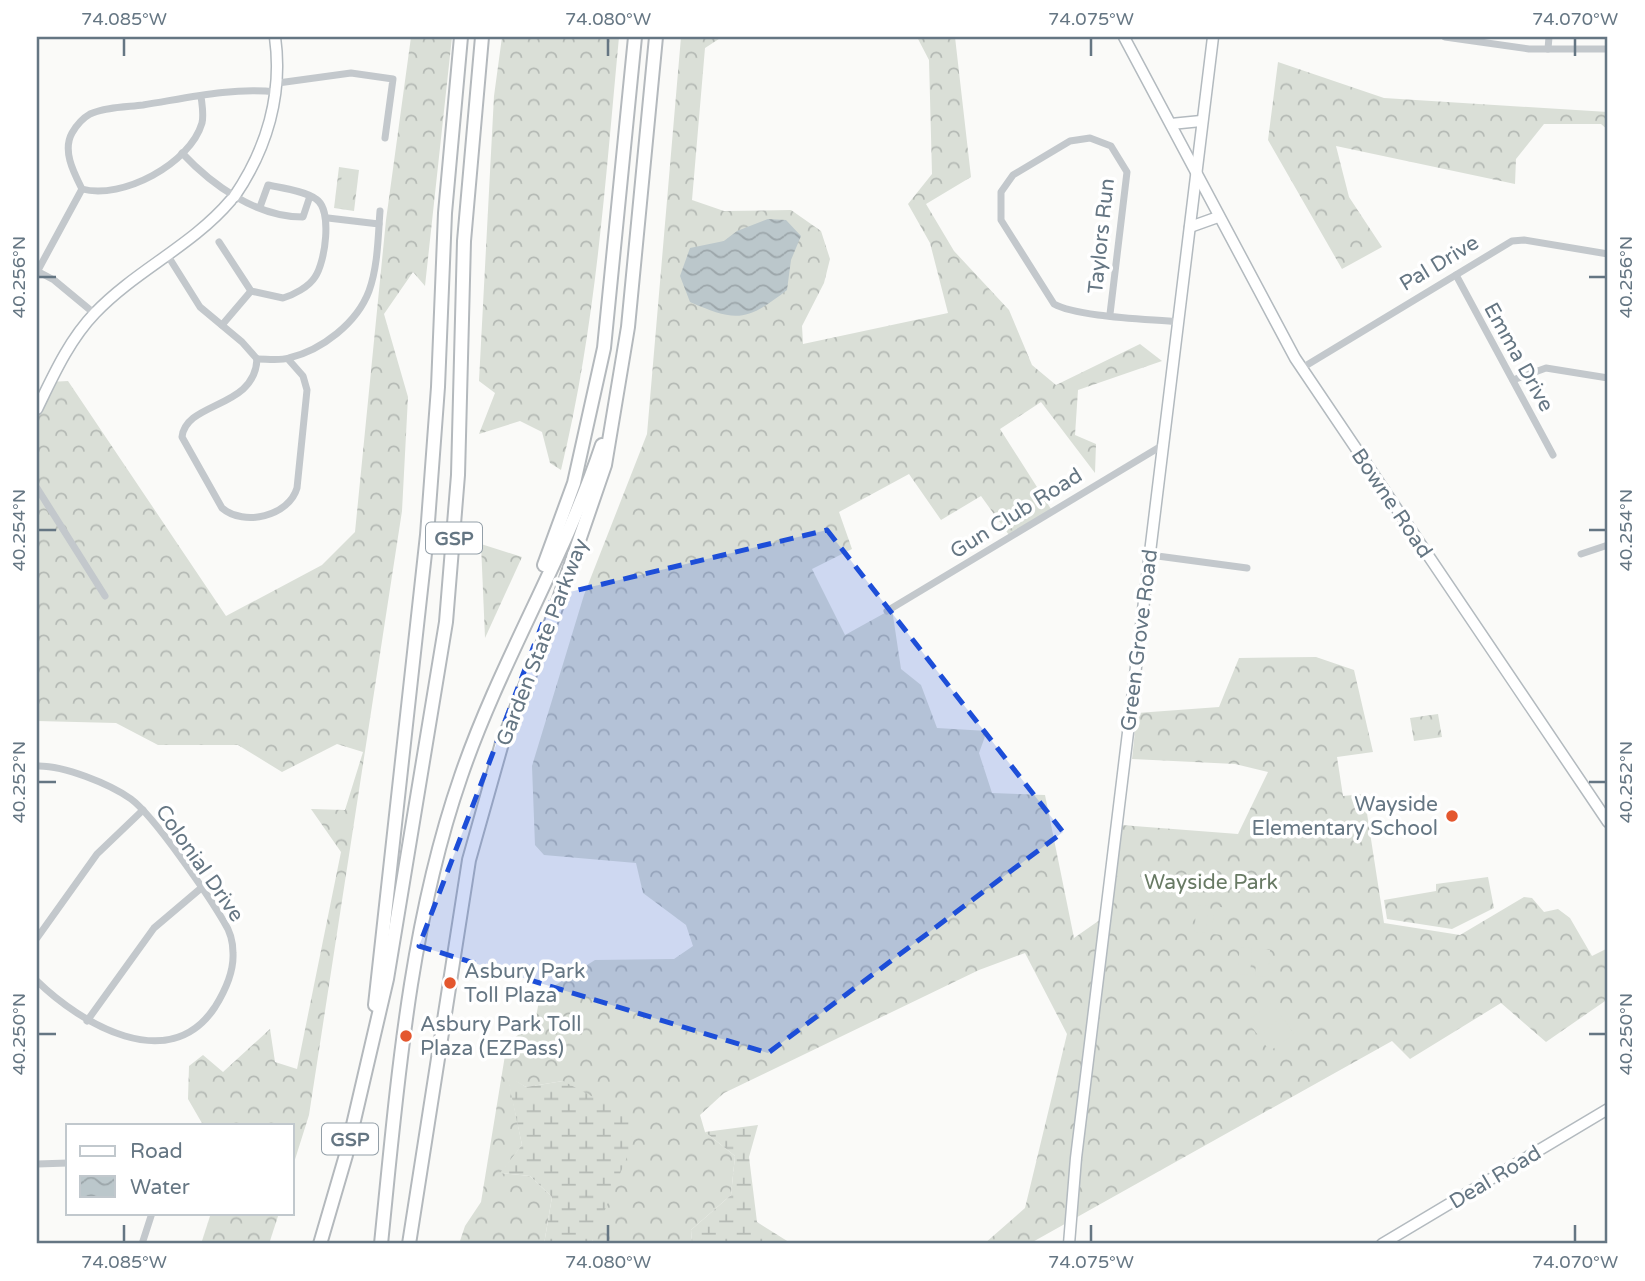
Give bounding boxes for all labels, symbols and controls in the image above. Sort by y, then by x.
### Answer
text: 74.085°W [81,8,167,30]
text: 74.080°W [565,8,651,30]
text: 74.075°W [1048,8,1134,30]
text: 74.070°W [1532,8,1618,30]
street label: Taylors Run [1083,177,1120,295]
street label: Pal Drive [1395,230,1483,297]
text: 40.256°N [8,236,30,318]
text: 40.256°N [1615,236,1637,318]
street label: Emma Drive [1478,298,1559,416]
street label: Bowne Road [1346,444,1437,563]
street label: Gun Club Road [946,463,1087,564]
text: 40.254°N [8,489,30,571]
text: 40.254°N [1615,489,1637,571]
road number: GSP [426,523,482,554]
street label: Garden State Parkway [491,535,594,750]
street label: Green Grove Road [1116,548,1163,732]
text: 40.252°N [8,741,30,823]
text: 40.252°N [1615,741,1637,823]
place label: Wayside Elementary School [1251,792,1438,841]
street label: Colonial Drive [150,800,249,927]
marker: Wayside Elementary School [1444,808,1460,824]
park label: Wayside Park [1144,870,1278,895]
place label: Asbury Park Toll Plaza [464,959,585,1008]
marker: Asbury Park Toll Plaza [442,975,458,991]
text: 40.250°N [8,993,30,1075]
text: 40.250°N [1615,993,1637,1075]
place label: Asbury Park Toll Plaza (EZPass) [420,1012,582,1061]
marker: Asbury Park Toll Plaza (EZPass) [398,1028,414,1044]
legend [66,1124,294,1214]
road number: GSP [322,1124,378,1154]
text: Road [130,1139,183,1164]
street label: Deal Road [1445,1140,1546,1215]
text: Water [130,1175,190,1200]
text: 74.085°W [81,1251,167,1273]
text: 74.080°W [565,1251,651,1273]
text: 74.075°W [1048,1251,1134,1273]
text: 74.070°W [1532,1251,1618,1273]

